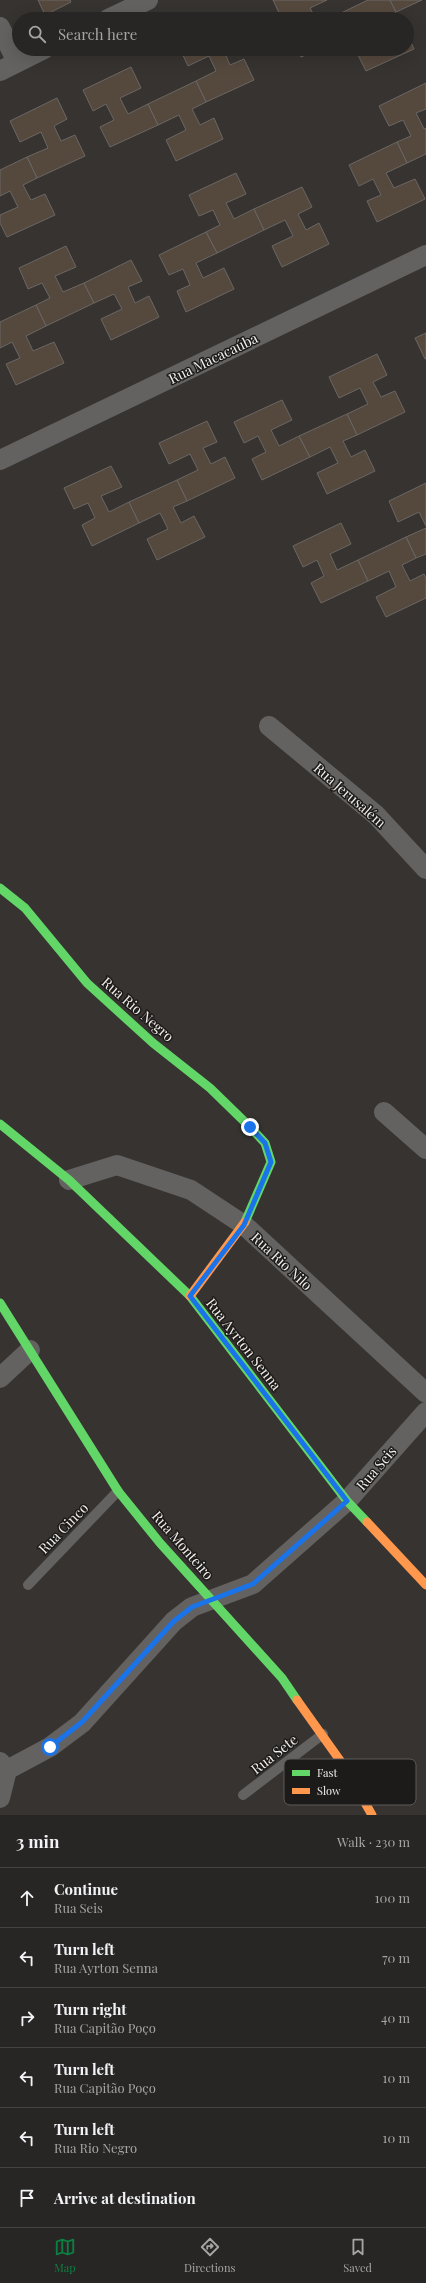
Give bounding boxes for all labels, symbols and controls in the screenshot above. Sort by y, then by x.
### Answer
search box [12,12,414,56]
icon: search [26,23,48,45]
text: Search here [58,24,137,44]
street label: Rua Macacaúba [165,328,261,388]
street label: Rua Jerusalém [310,758,391,832]
street label: Rua Rio Negro [98,972,178,1046]
route end [241,1118,259,1136]
street label: Rua Rio Nilo [247,1228,317,1294]
street label: Rua Ayrton Senna [202,1294,286,1394]
street label: Rua Seis [352,1442,400,1494]
street label: Rua Cinco [34,1498,92,1558]
street label: Rua Monteiro [148,1507,218,1584]
street label: Rua Sete [247,1730,301,1778]
route start [41,1738,59,1756]
legend [284,1759,416,1805]
text: Fast [317,1765,337,1780]
text: Slow [317,1783,341,1798]
text: 3 min [16,1830,59,1852]
text: Walk · 230 m [337,1833,410,1850]
text: Continue [54,1879,118,1899]
icon: ahead [16,1887,38,1909]
text: 100 m [375,1889,410,1906]
text: Rua Seis [54,1899,103,1916]
text: Turn left [54,1939,115,1959]
icon: left [16,1947,38,1969]
text: 70 m [382,1949,410,1966]
text: Rua Ayrton Senna [54,1959,158,1976]
text: Turn right [54,1999,127,2019]
icon: right [16,2007,38,2029]
text: 40 m [381,2009,410,2026]
text: Rua Capitão Poço [54,2019,156,2036]
text: Turn left [54,2059,115,2079]
icon: left [16,2067,38,2089]
text: 10 m [383,2069,410,2086]
text: Rua Capitão Poço [54,2079,156,2096]
text: Turn left [54,2119,115,2139]
icon: left [16,2127,38,2149]
text: 10 m [383,2129,410,2146]
text: Rua Rio Negro [54,2139,137,2156]
icon: arrive [16,2187,38,2209]
text: Arrive at destination [54,2188,196,2208]
tab: Map [54,2236,76,2275]
tab: Directions [184,2236,235,2275]
tab: Saved [343,2236,372,2275]

